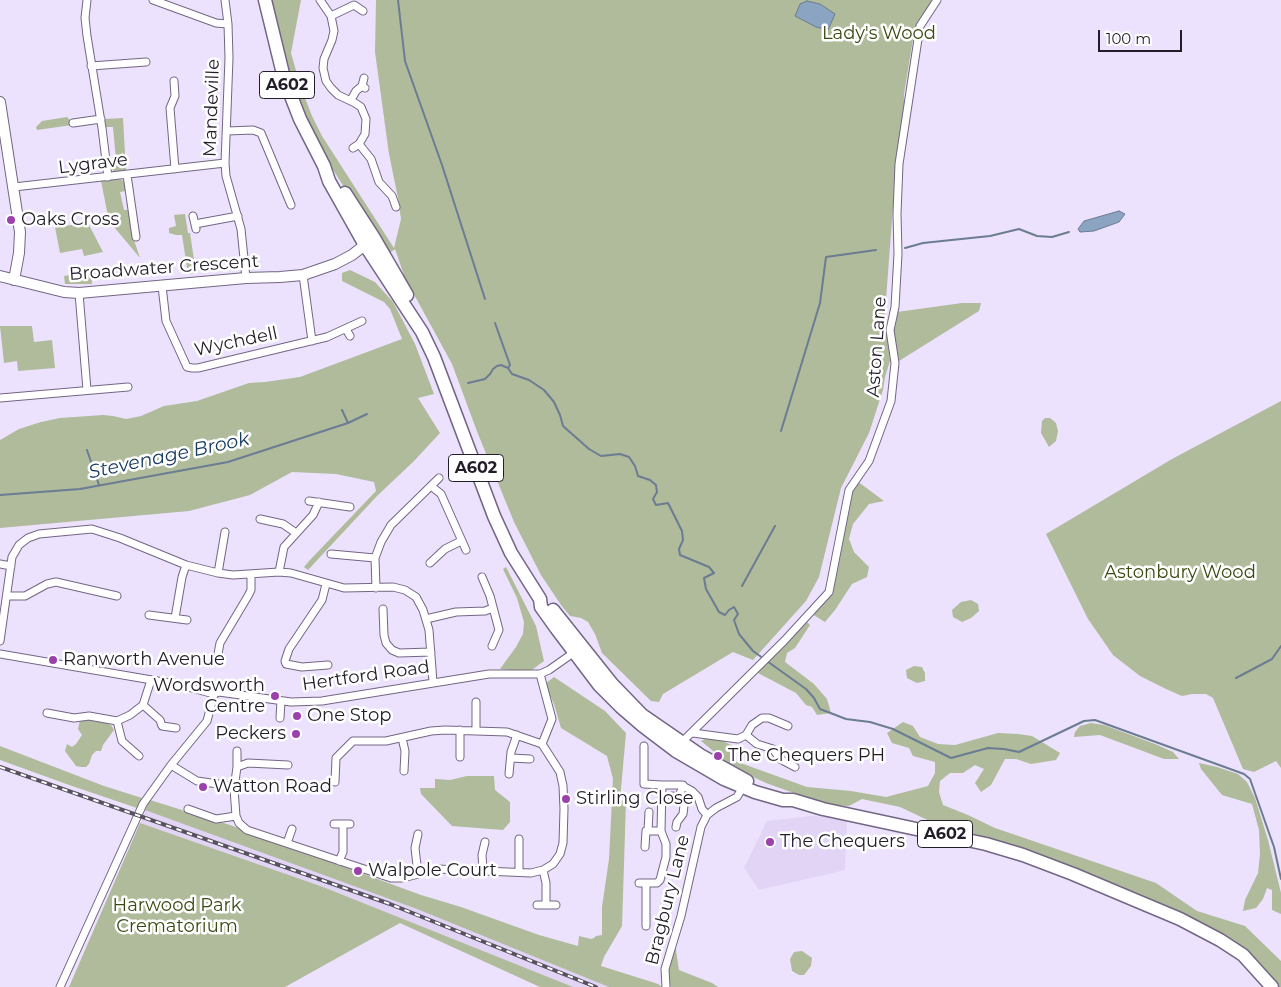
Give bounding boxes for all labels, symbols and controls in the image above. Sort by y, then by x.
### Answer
scale bar [1101,20,1185,52]
park label: Lady's Wood [822,23,936,45]
text: 100 m [1106,29,1151,48]
street label: Mandeville [199,59,225,157]
road number: A602 [260,72,314,98]
street label: Lygrave [57,149,129,179]
place label: Oaks Cross [21,209,119,231]
marker: Oaks Cross [5,214,17,226]
street label: Broadwater Crescent [68,251,260,285]
street label: Aston Lane [863,296,891,398]
street label: Wychdell [192,323,280,361]
water label: Stevenage Brook [86,428,252,484]
road number: A602 [448,454,504,482]
park label: Astonbury Wood [1104,562,1256,584]
place label: Ranworth Avenue [63,649,225,671]
marker: Ranworth Avenue [47,654,59,666]
street label: Hertford Road [301,656,431,696]
place label: Wordsworth Centre [153,675,265,718]
marker: Wordsworth Centre [269,690,281,702]
place label: One Stop [307,705,391,727]
marker: One Stop [291,710,303,722]
place label: Peckers [215,723,286,745]
marker: Peckers [290,728,302,740]
place label: The Chequers PH [728,745,885,767]
marker: The Chequers PH [712,750,724,762]
place label: Watton Road [213,776,332,798]
marker: Watton Road [197,781,209,793]
place label: Stirling Close [576,788,694,810]
marker: Stirling Close [560,793,572,805]
road number: A602 [918,821,972,848]
place label: The Chequers [780,831,905,853]
street label: Bragbury Lane [641,833,695,967]
marker: The Chequers [764,836,776,848]
place label: Walpole Court [368,860,497,882]
marker: Walpole Court [352,865,364,877]
park label: Harwood Park Crematorium [113,895,241,938]

